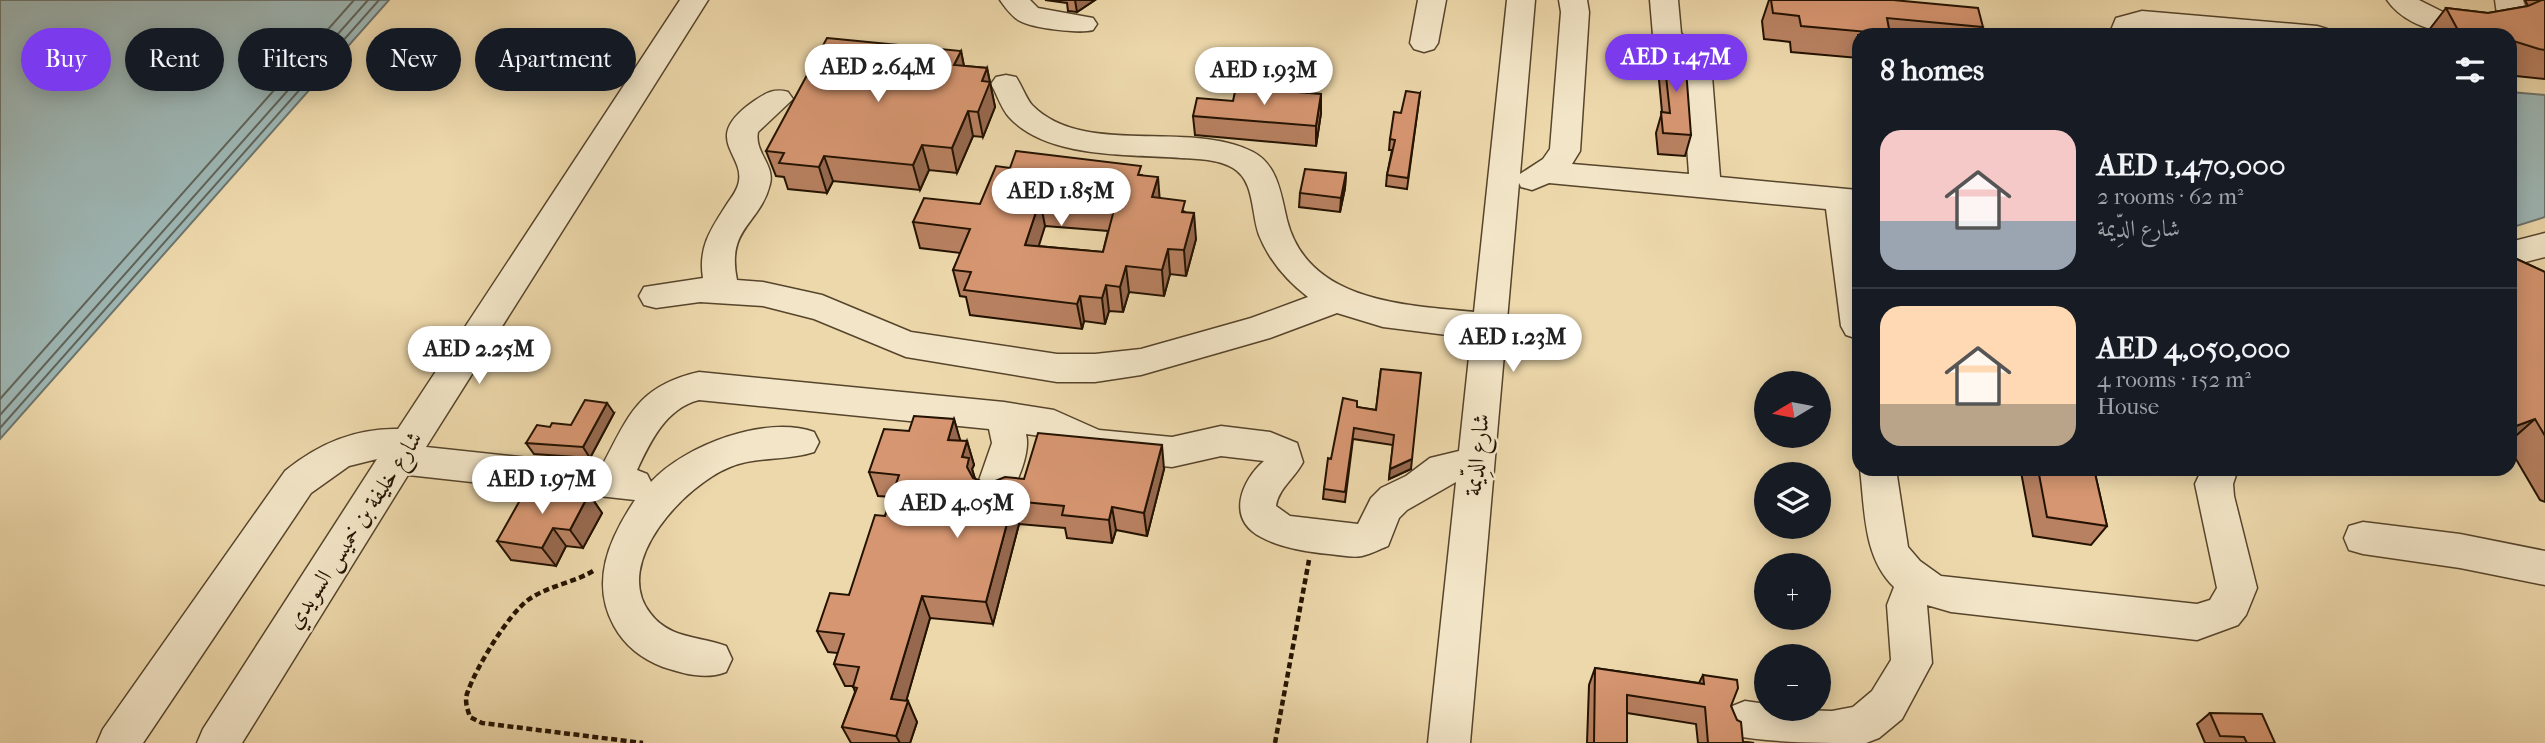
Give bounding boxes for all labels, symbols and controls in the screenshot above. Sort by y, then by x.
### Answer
chip: Buy [21,28,111,91]
chip: Rent [125,28,224,91]
chip: Filters [238,28,352,91]
chip: New [366,28,461,91]
chip: Apartment [475,28,636,91]
pin: AED 1.47M [1596,34,1756,94]
text: AED 1.47M [1621,43,1731,70]
pin: AED 2.64M [798,44,958,104]
pin: AED 1.93M [1184,48,1344,107]
icon: filters [2451,51,2489,89]
text: AED 2.64M [821,53,935,80]
text: 8 homes [1880,53,1984,88]
text: AED 1.93M [1211,56,1317,83]
text: AED 1,470,000 [2097,148,2285,183]
icon: home [1936,158,2020,242]
pin: AED 1.85M [981,168,1141,228]
text: AED 1.85M [1008,177,1114,204]
text: 2 rooms · 62 m² [2097,183,2244,210]
text: شارع الدِّيمة [2097,215,2180,242]
pin: AED 1.23M [1433,314,1593,374]
text: AED 1.23M [1460,323,1566,350]
pin: AED 2.25M [399,326,559,386]
text: AED 4,050,000 [2097,331,2291,366]
icon: home [1936,334,2020,418]
text: AED 2.25M [424,335,534,362]
text: 4 rooms · 152 m² [2097,366,2251,393]
north arrow [1754,371,1830,448]
map controls [1754,371,1831,721]
text: House [2097,393,2159,420]
street label: شارع الدِّيمة [1457,412,1501,498]
street label: شارع خليفة بن خميس السويدي [280,426,433,637]
pin: AED 1.97M [462,456,622,516]
button: layers [1754,462,1831,539]
text: AED 1.97M [488,465,596,492]
pin: AED 4.05M [877,480,1037,540]
text: AED 4.05M [900,489,1014,516]
button: + [1754,553,1831,630]
button: − [1754,644,1831,721]

